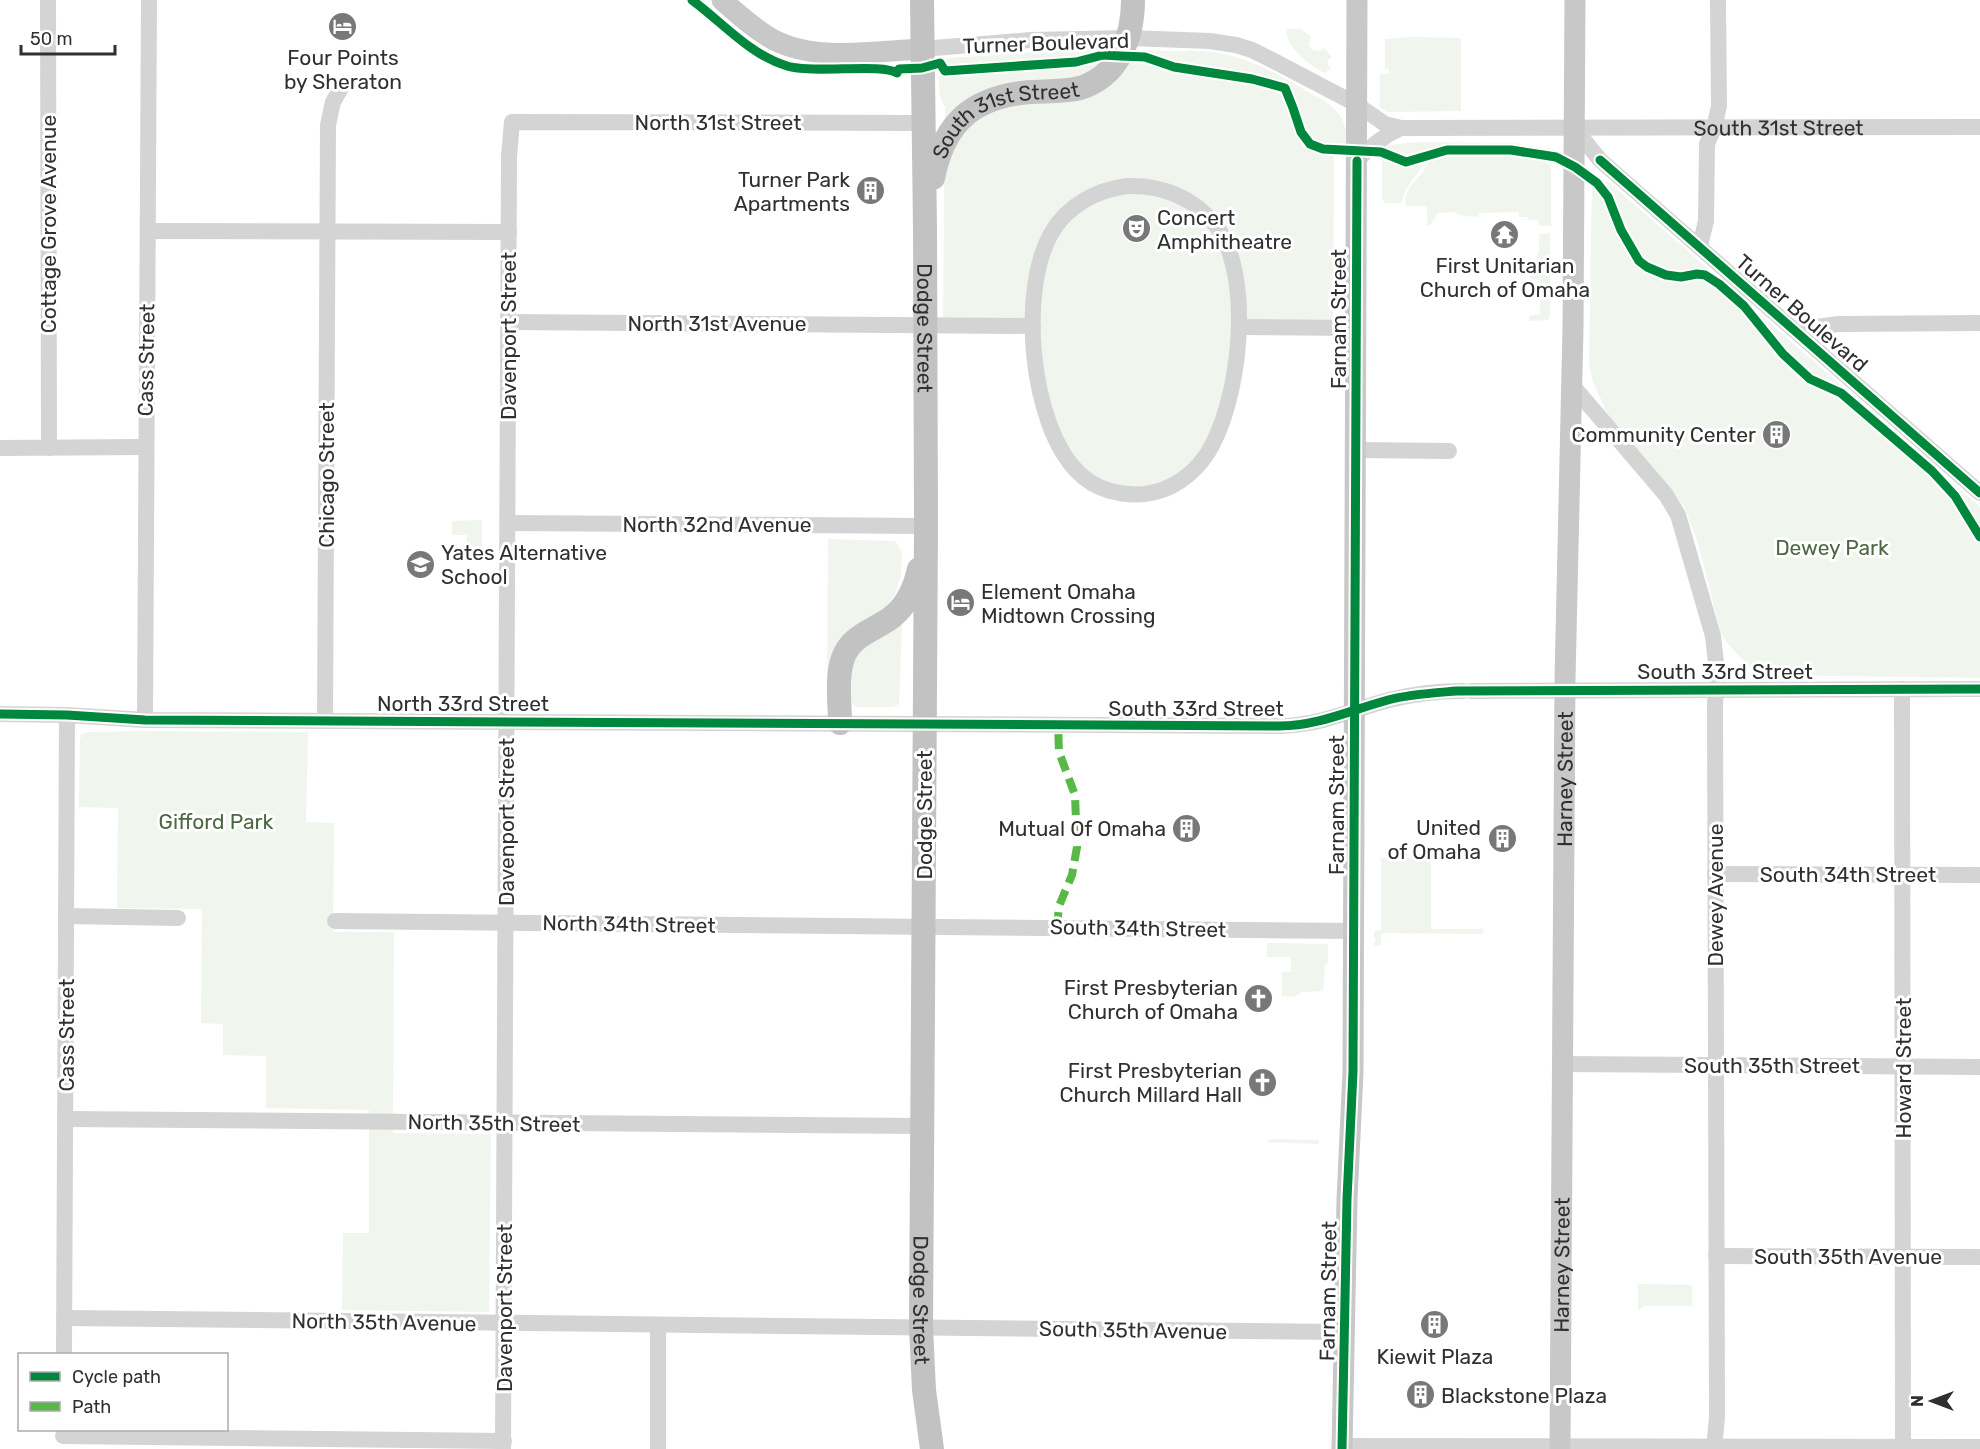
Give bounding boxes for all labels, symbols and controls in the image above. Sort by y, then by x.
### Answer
hotel icon: Four Points by Sheraton [327,10,359,42]
scale bar [21,18,116,56]
text: 50 m [30,28,73,50]
street label: Turner Boulevard [962,28,1130,58]
place label: Four Points by Sheraton [284,45,402,94]
street label: South 31st Street [926,76,1081,162]
street label: North 31st Street [635,110,801,135]
street label: Cottage Grove Avenue [36,115,61,333]
street label: South 31st Street [1694,115,1864,140]
place label: Turner Park Apartments [734,167,850,216]
building icon: Turner Park Apartments [855,175,887,207]
place label: Concert Amphitheatre [1157,205,1292,254]
theatre icon: Concert Amphitheatre [1120,213,1152,245]
temple icon: First Unitarian Church of Omaha [1489,218,1521,250]
street label: Farnam Street [1326,249,1351,389]
street label: Turner Boulevard [1731,249,1873,377]
street label: Davenport Street [496,252,521,420]
place label: First Unitarian Church of Omaha [1420,253,1590,302]
street label: Dodge Street [913,263,938,393]
street label: Cass Street [133,303,159,417]
street label: North 31st Avenue [627,311,807,336]
street label: Chicago Street [314,402,339,548]
building icon: Community Center [1761,418,1793,450]
place label: Community Center [1572,422,1756,447]
street label: North 32nd Avenue [622,512,812,537]
park label: Dewey Park [1775,535,1889,560]
place label: Yates Alternative School [441,540,607,589]
school or university icon: Yates Alternative School [404,548,436,580]
place label: Element Omaha Midtown Crossing [981,579,1156,628]
hotel icon: Element Omaha Midtown Crossing [944,587,976,619]
street label: South 33rd Street [1637,659,1813,684]
street label: North 33rd Street [377,691,549,716]
street label: South 33rd Street [1108,696,1284,721]
street label: Harney Street [1551,711,1577,847]
street label: Farnam Street [1324,735,1349,875]
street label: Davenport Street [494,738,519,906]
street label: Dodge Street [912,750,937,880]
park label: Gifford Park [159,809,274,834]
building icon: Mutual Of Omaha [1171,812,1203,844]
place label: United of Omaha [1387,815,1481,864]
place label: Mutual Of Omaha [998,816,1166,841]
building icon: United of Omaha [1486,823,1518,855]
street label: Dewey Avenue [1703,823,1728,967]
street label: South 34th Street [1760,862,1936,887]
street label: North 34th Street [542,910,716,938]
street label: South 34th Street [1050,914,1226,942]
place label: First Presbyterian Church of Omaha [1064,975,1238,1024]
street label: Cass Street [54,979,79,1091]
church icon: First Presbyterian Church of Omaha [1243,983,1275,1015]
street label: Howard Street [1891,998,1916,1138]
street label: South 35th Street [1684,1053,1860,1078]
place label: First Presbyterian Church Millard Hall [1060,1058,1242,1107]
church icon: First Presbyterian Church Millard Hall [1247,1066,1279,1098]
street label: North 35th Street [407,1109,581,1137]
street label: Harney Street [1548,1197,1574,1333]
street label: Farnam Street [1314,1221,1342,1361]
street label: Davenport Street [492,1224,517,1392]
street label: Dodge Street [908,1235,935,1365]
street label: South 35th Avenue [1754,1244,1942,1269]
street label: North 35th Avenue [291,1308,477,1336]
building icon: Kiewit Plaza [1419,1309,1451,1341]
street label: South 35th Avenue [1039,1316,1227,1344]
place label: Kiewit Plaza [1377,1344,1493,1369]
legend [18,1353,228,1431]
text: Cycle path [72,1366,161,1388]
north arrow [1902,1371,1962,1431]
building icon: Blackstone Plaza [1404,1379,1436,1411]
place label: Blackstone Plaza [1441,1383,1607,1408]
text: N [1908,1395,1927,1407]
text: Path [72,1396,111,1418]

